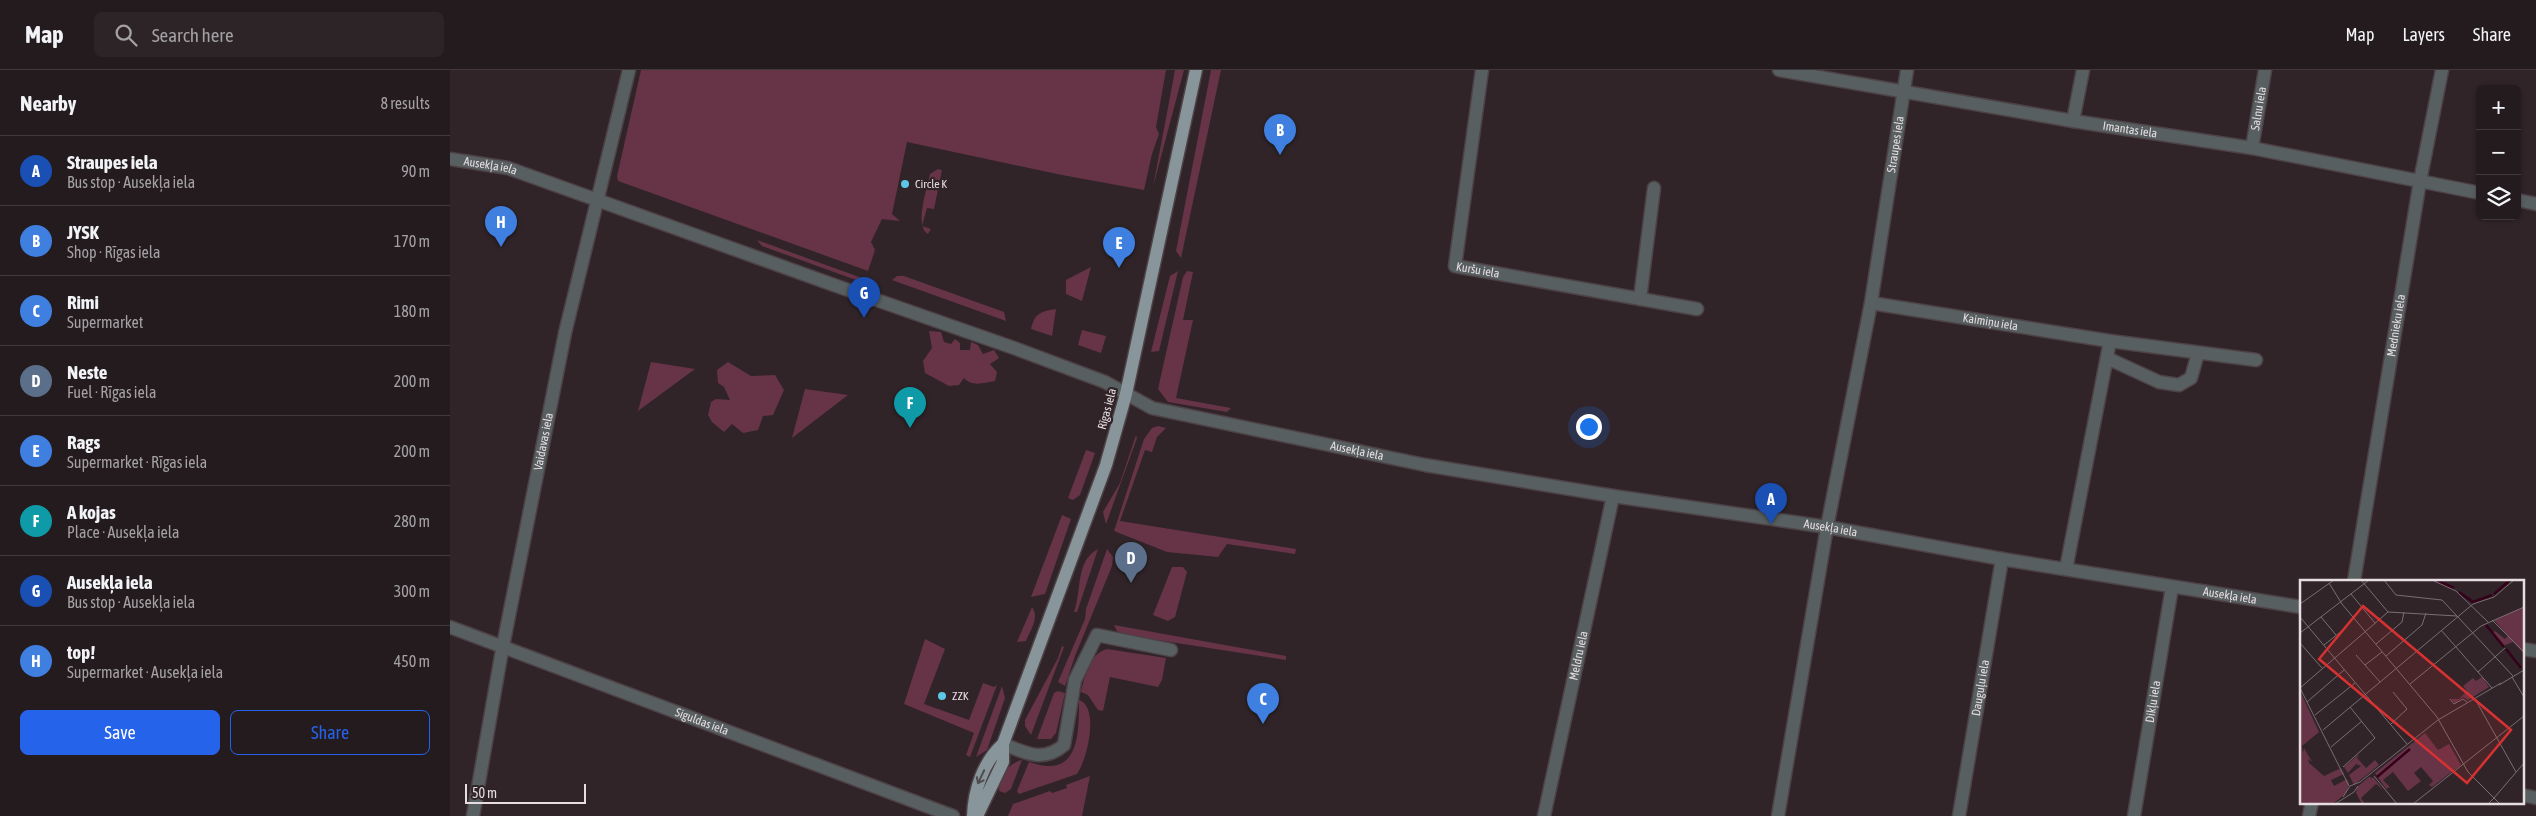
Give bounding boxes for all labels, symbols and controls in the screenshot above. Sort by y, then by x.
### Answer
search box [94,12,444,57]
text: Map [25,21,64,48]
icon: search [112,21,140,49]
text: Search here [152,24,234,46]
text: Map [2345,24,2374,45]
text: Layers [2402,24,2445,45]
text: Share [2473,24,2511,45]
map controls [2476,85,2521,220]
button: + [2476,85,2521,130]
street label: Salnu iela [2248,86,2269,131]
text: Nearby [20,91,76,115]
text: 8 results [380,94,430,112]
pin: B [1264,114,1296,155]
street label: Straupes iela [1884,115,1907,174]
street label: Imantas iela [2102,119,2158,141]
button: − [2476,130,2521,175]
text: Straupes iela [67,151,158,173]
street label: Ausekļa iela [463,154,519,178]
text: A [32,162,40,180]
text: 90 m [401,162,430,180]
text: Bus stop · Ausekļa iela [67,173,195,191]
button: layers [2476,175,2521,220]
place label: Circle K [915,177,947,191]
marker: Circle K [899,178,911,190]
pin: H [485,206,517,247]
text: JYSK [67,221,99,243]
pin: E [1103,227,1135,268]
text: B [32,232,40,250]
text: 170 m [394,232,430,250]
text: Shop · Rīgas iela [67,243,161,261]
street label: Kuršu iela [1455,259,1501,281]
pin: G [848,277,880,318]
text: Rimi [67,291,99,313]
street label: Mednieku iela [2384,293,2408,358]
text: C [32,302,40,320]
text: 180 m [394,302,430,320]
street label: Kaimiņu iela [1962,311,2019,333]
text: Supermarket [67,313,143,331]
text: Neste [67,361,107,383]
text: D [32,372,40,390]
text: 200 m [394,372,430,390]
text: Fuel · Rīgas iela [67,383,156,401]
pin: F [894,387,926,428]
street label: Rīgas iela [1095,387,1119,431]
street label: Vaidavas iela [531,412,556,472]
your location [1576,414,1602,440]
text: Rags [67,431,100,453]
street label: Ausekļa iela [1329,438,1385,463]
text: E [33,442,39,460]
text: 200 m [394,442,430,460]
text: Supermarket · Rīgas iela [67,453,207,471]
pin: A [1755,483,1787,524]
text: A kojas [67,501,116,523]
text: F [33,512,39,530]
text: 280 m [394,512,430,530]
street label: Ausekļa iela [1803,517,1859,539]
text: Place · Ausekļa iela [67,523,180,541]
pin: D [1115,542,1147,583]
text: Ausekļa iela [67,571,153,593]
inset map [2300,580,2524,804]
text: G [32,582,40,600]
text: 300 m [394,582,430,600]
street label: Ausekļa iela [2202,584,2258,607]
text: Bus stop · Ausekļa iela [67,593,195,611]
street label: Meldru iela [1566,630,1591,682]
text: top! [67,641,95,663]
text: H [31,652,41,670]
text: 450 m [394,652,430,670]
street label: Dauguļu iela [1969,659,1992,717]
text: Supermarket · Ausekļa iela [67,663,223,681]
street label: Dikļu iela [2143,679,2163,724]
pin: C [1247,683,1279,724]
place label: ZZK [952,689,969,703]
marker: ZZK [936,690,948,702]
street label: Siguldas iela [673,705,731,738]
button: Save [20,710,220,755]
button: Share [230,710,430,755]
one-way arrow [976,769,986,784]
scale bar [465,781,586,804]
text: 50 m [472,785,497,801]

